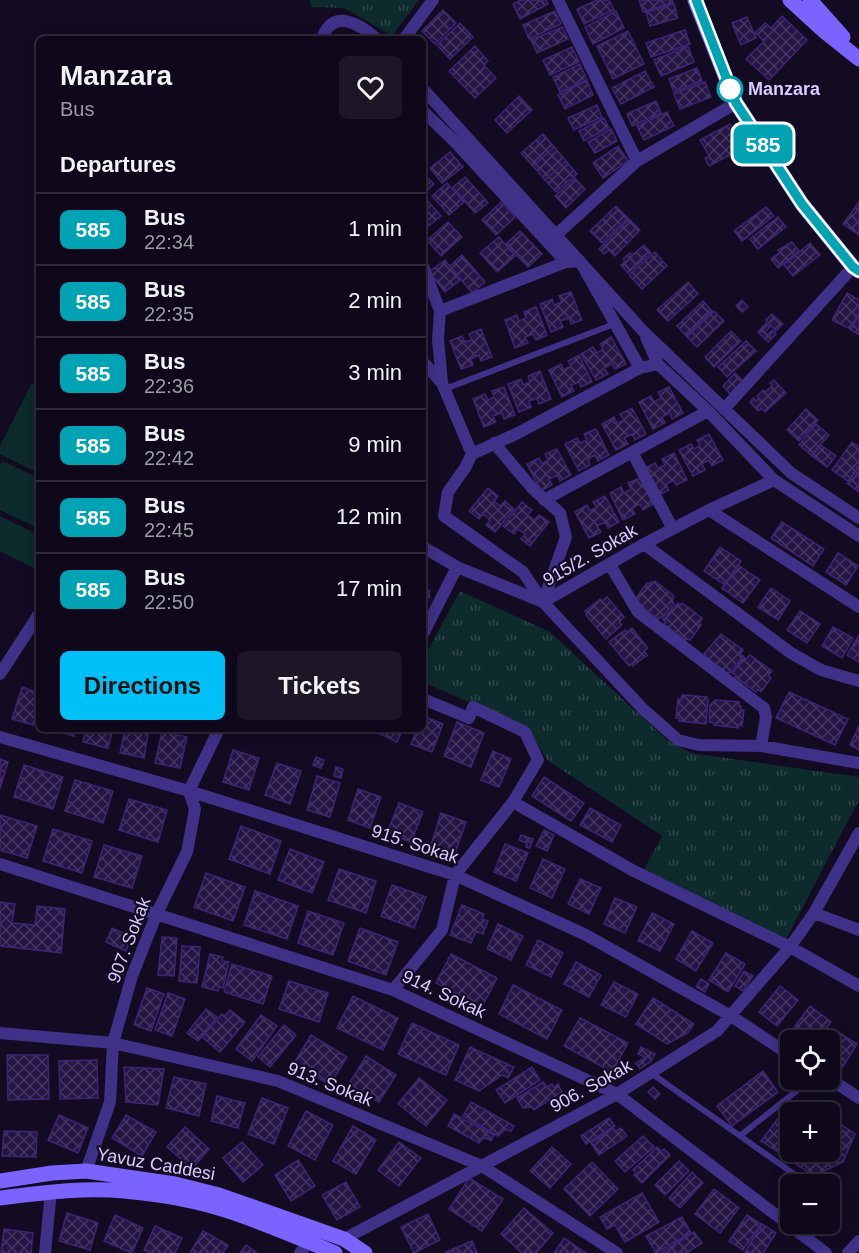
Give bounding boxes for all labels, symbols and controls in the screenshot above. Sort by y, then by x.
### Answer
button: heart [339,56,402,119]
text: Manzara [60,60,172,91]
marker: Manzara [717,76,743,102]
place label: Manzara [748,79,821,99]
text: Bus [60,98,94,120]
line badge: 585 [728,124,798,164]
text: 585 [745,133,781,156]
text: Departures [60,152,176,177]
text: Bus [144,205,186,230]
text: 1 min [348,216,402,241]
text: 585 [75,218,111,241]
text: 22:34 [144,231,194,253]
text: Bus [144,277,186,302]
text: 2 min [348,288,402,313]
text: 585 [75,290,111,313]
text: 22:35 [144,303,194,325]
text: Bus [144,349,186,374]
text: 3 min [348,360,402,385]
text: 585 [75,362,111,385]
text: 22:36 [144,375,194,397]
text: Bus [144,421,186,446]
text: 9 min [348,432,402,457]
text: 585 [75,434,111,457]
text: 22:42 [144,447,194,469]
text: Bus [144,493,186,518]
text: 12 min [336,504,402,529]
text: 585 [75,506,111,529]
text: 22:45 [144,519,194,541]
street label: 915/2. Sokak [539,520,641,590]
text: Bus [144,565,186,590]
text: 17 min [336,576,402,601]
text: 585 [75,578,111,601]
text: 22:50 [144,591,194,613]
button: Directions [60,651,225,720]
button: Tickets [237,651,402,720]
street label: 915. Sokak [369,821,462,868]
street label: 907. Sokak [104,893,155,986]
street label: 914. Sokak [399,966,490,1023]
map controls [780,1030,840,1234]
button: locate [780,1030,840,1090]
street label: 906. Sokak [547,1055,636,1117]
street label: 913. Sokak [285,1058,376,1111]
button: + [780,1102,840,1162]
street label: Yavuz Caddesi [95,1144,217,1184]
button: − [780,1174,840,1234]

